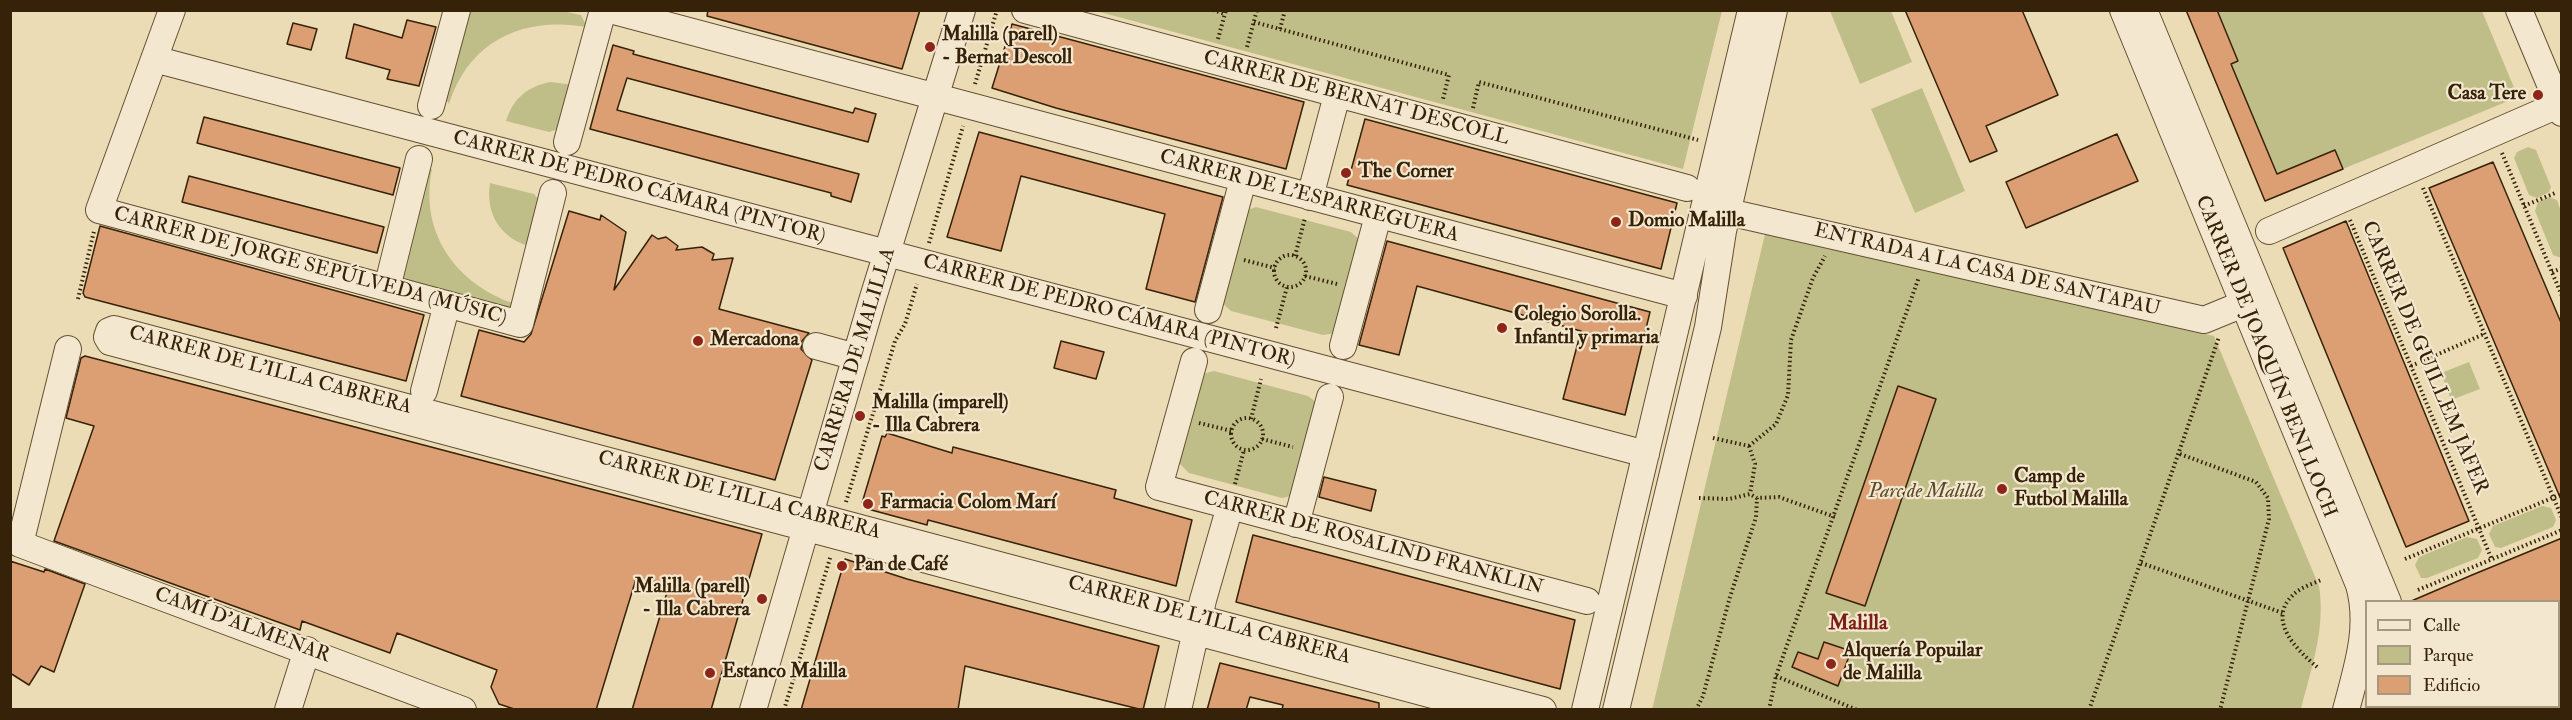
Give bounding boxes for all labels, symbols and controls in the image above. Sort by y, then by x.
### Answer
place label: Malilla (parell) - Bernat Descoll [942,24,1072,71]
marker: Malilla (parell) - Bernat Descoll [923,40,937,54]
street label: CARRER DE BERNAT DESCOLL [1201,47,1511,151]
place label: Casa Tere [2448,83,2526,107]
marker: Casa Tere [2531,88,2545,102]
street label: CARRER DE PEDRO CÁMARA (PINTOR) [450,127,828,249]
street label: CARRER DE L'ESPARREGUERA [1157,145,1461,249]
place label: The Corner [1358,161,1454,185]
marker: The Corner [1339,166,1353,180]
street label: CARRER DE JOAQUÍN BENLLOCH [2189,192,2341,522]
street label: CARRER DE JORGE SEPÚLVEDA (MÚSIC) [111,203,509,331]
place label: Domio Malilla [1628,210,1745,234]
marker: Domio Malilla [1609,215,1623,229]
street label: CARRER DE GUILLEM JÀFER [2355,218,2493,498]
street label: ENTRADA A LA CASA DE SANTAPAU [1811,219,2163,323]
street label: CARRERA DE MALILLA [810,245,902,475]
street label: CARRER DE PEDRO CÁMARA (PINTOR) [920,251,1298,373]
place label: Colegio Sorolla. Infantil y primaria [1514,304,1659,351]
marker: Colegio Sorolla. Infantil y primaria [1495,321,1509,335]
street label: CARRER DE L'ILLA CABRERA [126,322,414,420]
place label: Mercadona [710,329,799,353]
marker: Mercadona [691,334,705,348]
place label: Malilla (imparell) - Illa Cabrera [872,392,1009,439]
marker: Malilla (imparell) - Illa Cabrera [853,409,867,423]
street label: CARRER DE L'ILLA CABRERA [595,447,883,545]
place label: Camp de Futbol Malilla [2014,466,2128,513]
park label: Parc de Malilla [1868,481,1984,505]
marker: Camp de Futbol Malilla [1995,482,2009,496]
street label: CARRER DE ROSALIND FRANKLIN [1201,487,1545,601]
place label: Farmacia Colom Marí [880,492,1056,516]
marker: Farmacia Colom Marí [861,497,875,511]
place label: Pan de Café [854,554,948,578]
marker: Pan de Café [835,559,849,573]
street label: CARRER DE L'ILLA CABRERA [1065,572,1353,670]
place label: Malilla (parell) - Illa Cabrera [634,576,750,623]
street label: CAMÍ D'ALMENAR [151,583,333,669]
marker: Malilla (parell) - Illa Cabrera [755,592,769,606]
legend [2365,600,2560,708]
district label: Malilla [1828,611,1888,637]
text: Calle [2423,614,2460,637]
place label: Alquería Popuilar de Malilla [1843,640,1982,687]
text: Parque [2423,644,2473,667]
marker: Alquería Popuilar de Malilla [1824,657,1838,671]
place label: Estanco Malilla [722,661,846,685]
marker: Estanco Malilla [703,666,717,680]
text: Edificio [2423,674,2480,697]

